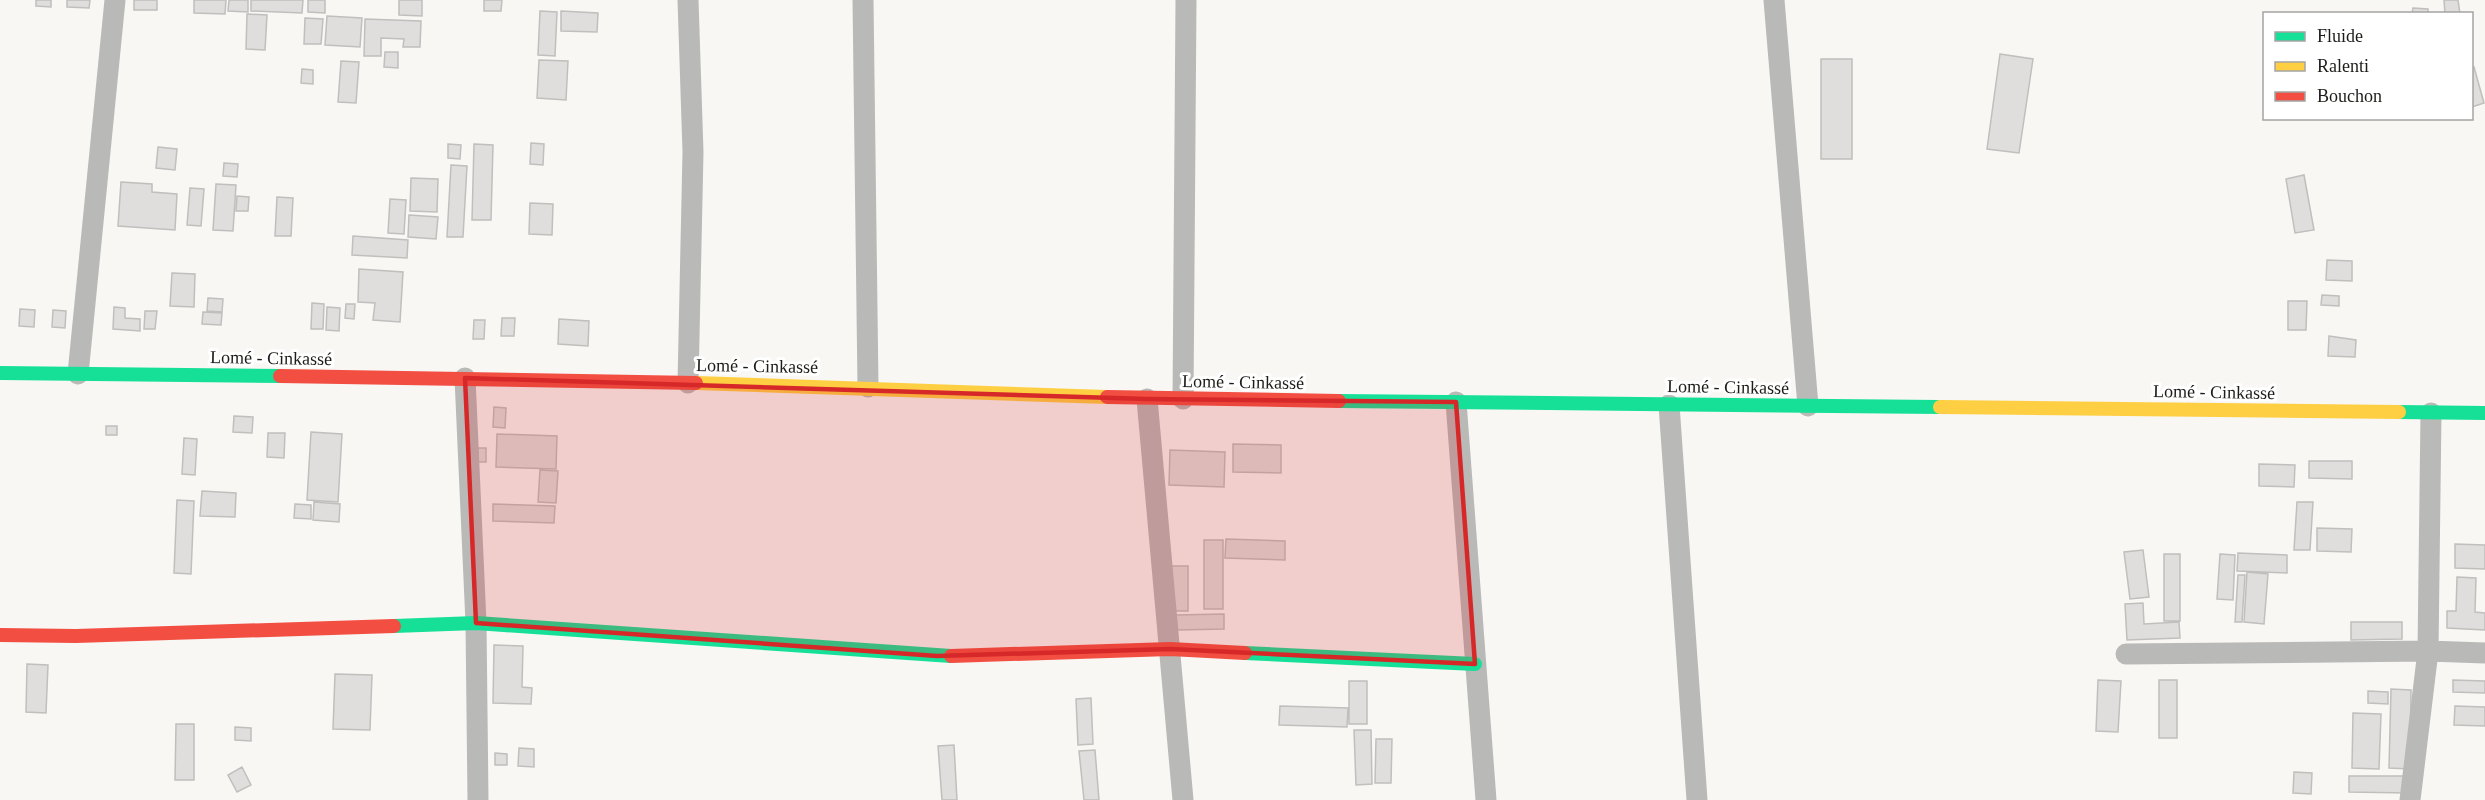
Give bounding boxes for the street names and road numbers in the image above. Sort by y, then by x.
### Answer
street label: Lomé - Cinkassé [210,347,332,369]
street label: Lomé - Cinkassé [696,355,818,377]
street label: Lomé - Cinkassé [1182,371,1304,393]
street label: Lomé - Cinkassé [1667,376,1789,398]
street label: Lomé - Cinkassé [2153,381,2275,403]

